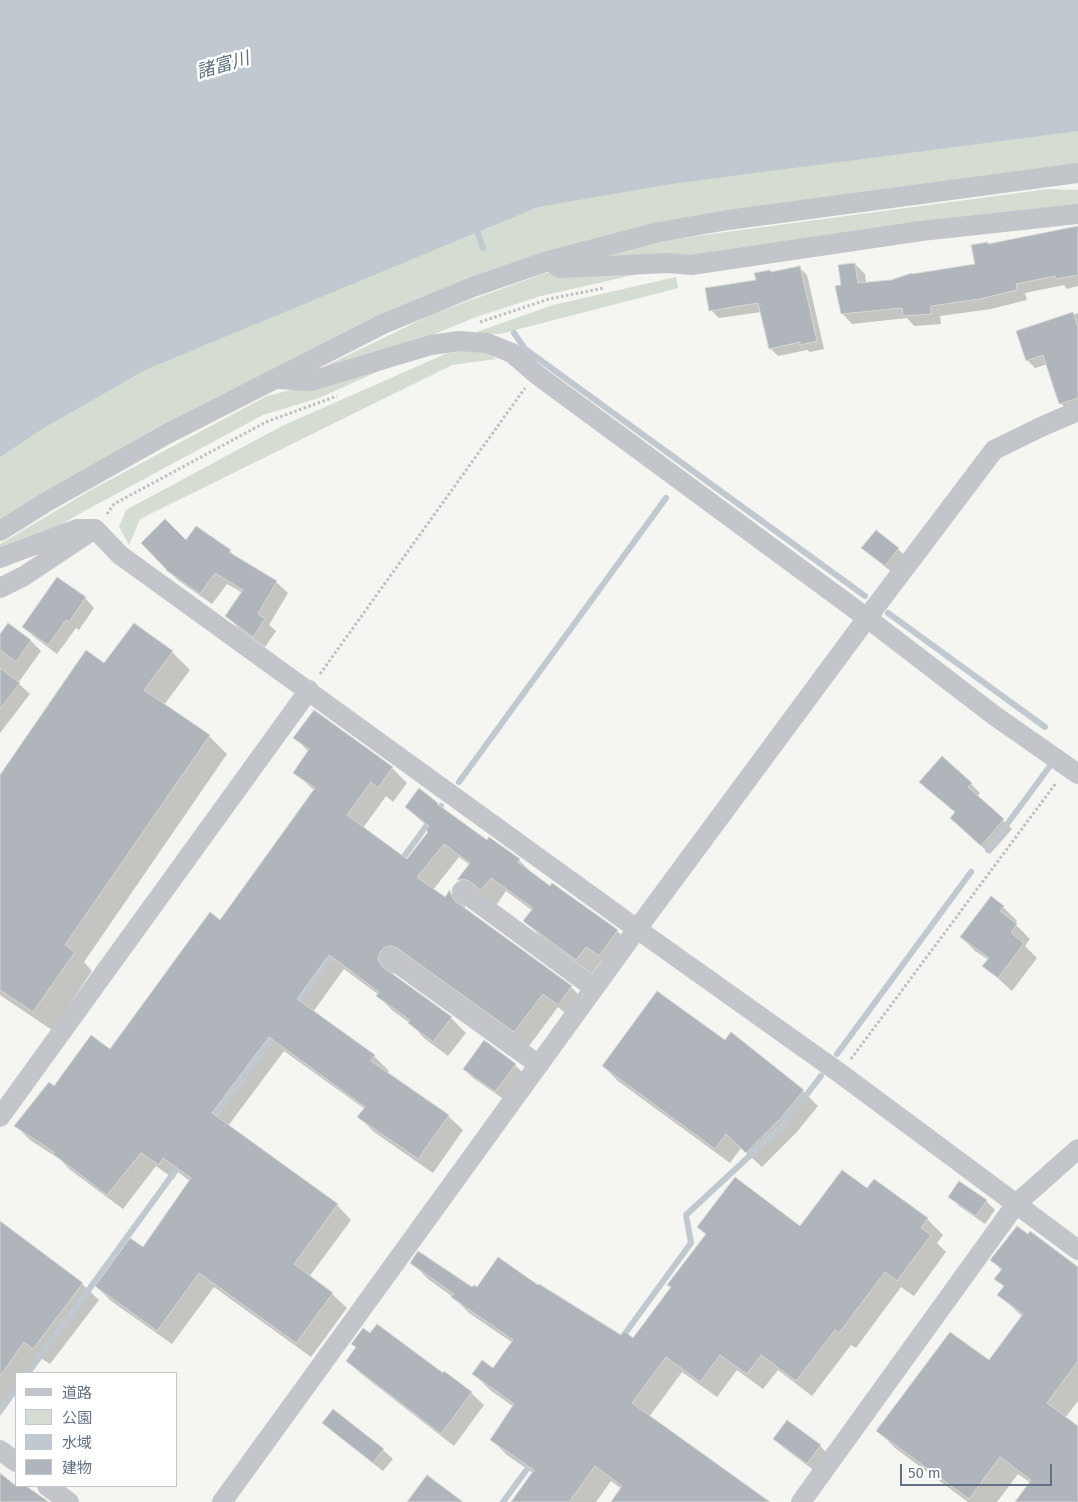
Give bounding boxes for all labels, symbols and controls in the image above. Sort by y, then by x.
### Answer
water label: 諸富川 [194,48,252,84]
legend [15,1372,178,1487]
text: 道路 [62,1384,92,1402]
text: 公園 [62,1409,92,1427]
text: 水域 [62,1434,92,1452]
scale bar [903,1454,1056,1486]
text: 建物 [62,1459,92,1477]
text: 50 m [908,1464,941,1482]

